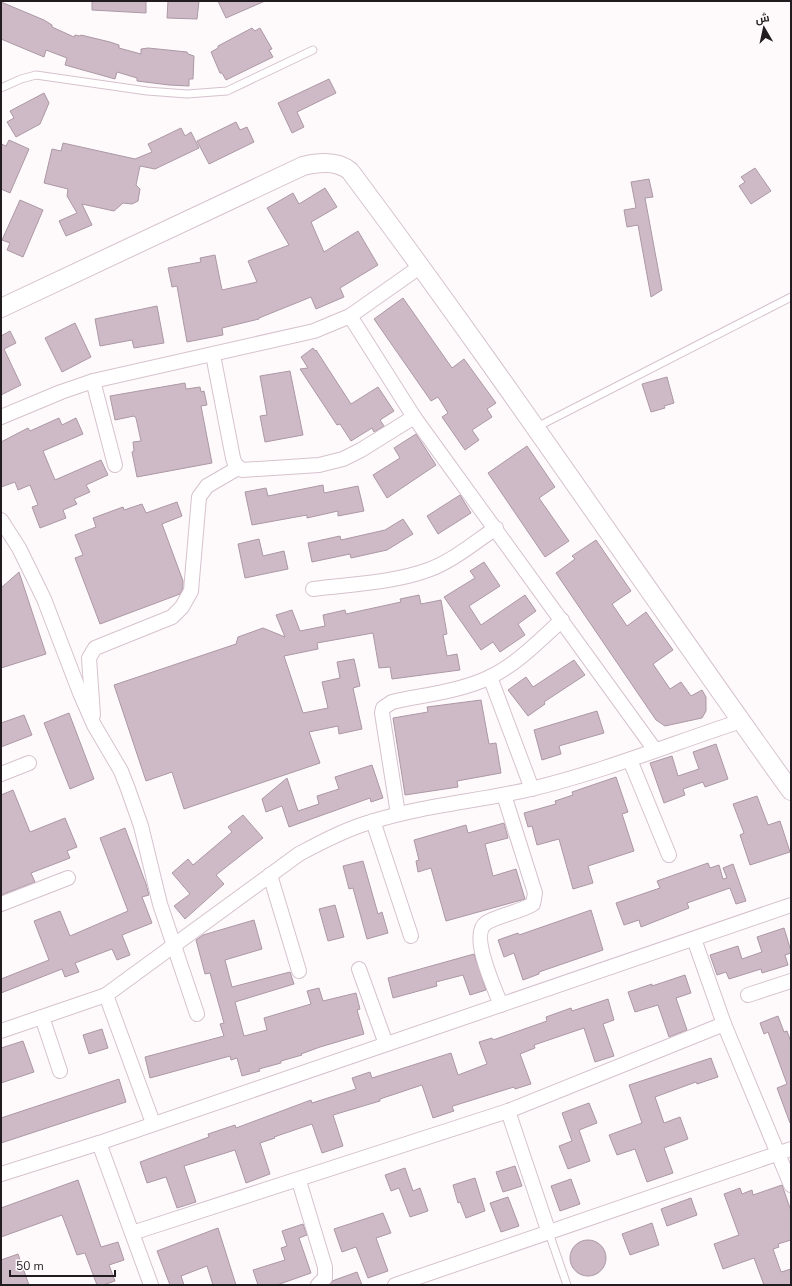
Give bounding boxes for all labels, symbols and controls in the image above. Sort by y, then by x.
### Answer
north arrow [744,8,784,48]
text: ش [754,10,771,27]
scale bar [10,1252,115,1278]
text: 50 m [16,1258,44,1274]

